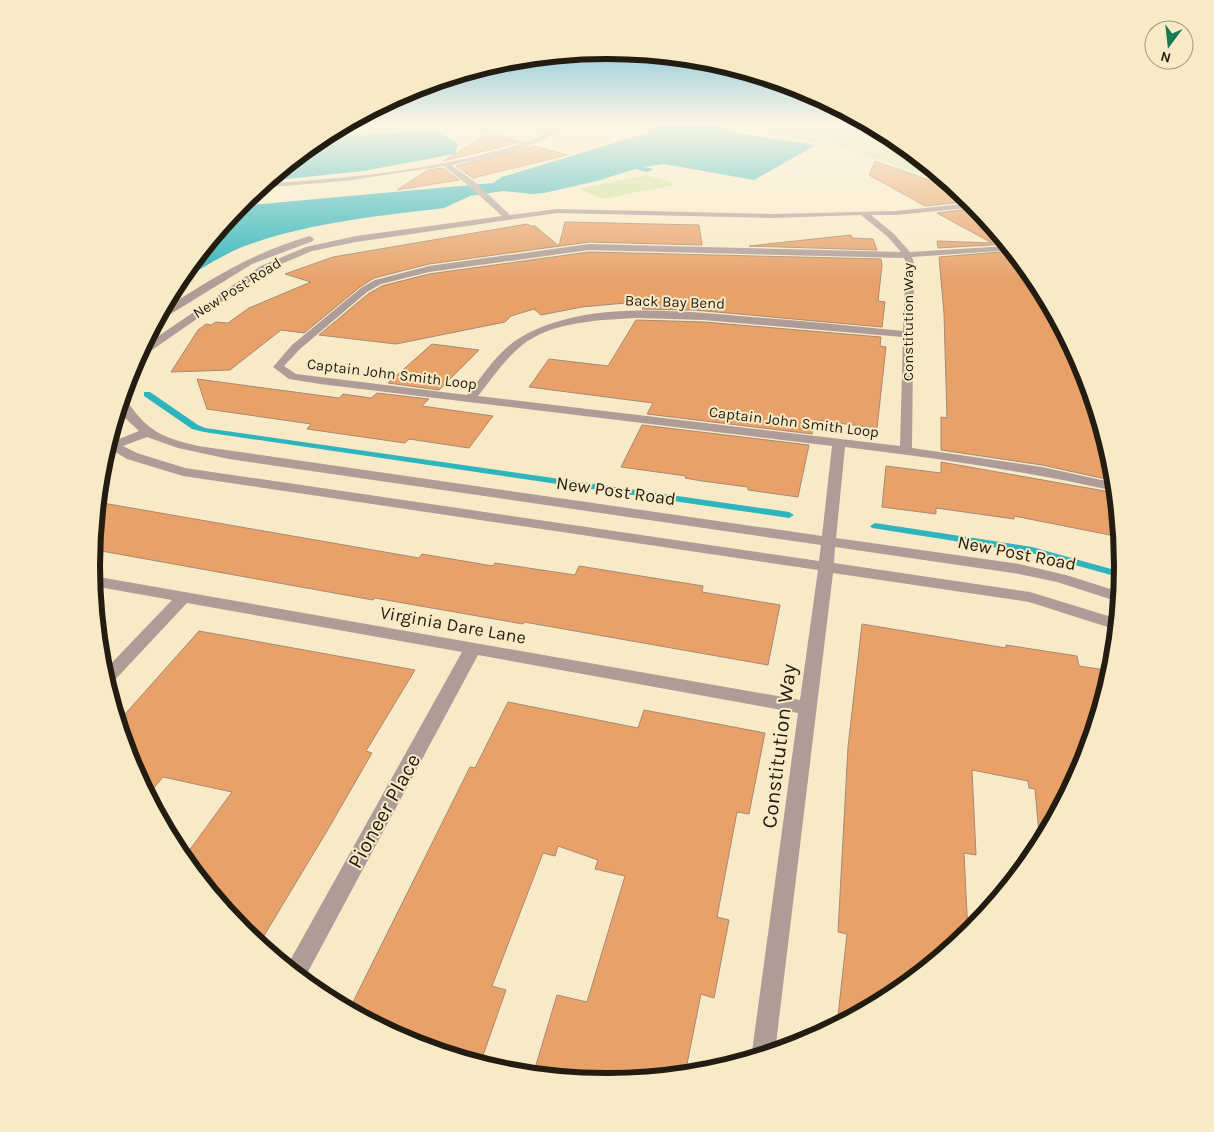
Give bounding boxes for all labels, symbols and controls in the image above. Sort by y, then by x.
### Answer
north arrow [1144,20,1194,70]
text: N [1159,48,1173,67]
street label: New Post Road [190,254,284,322]
street label: Constitution Way [899,263,917,381]
street label: Back Bay Bend [624,291,726,313]
street label: Captain John Smith Loop [306,355,478,393]
street label: Captain John Smith Loop [708,403,880,441]
street label: New Post Road [555,472,677,510]
street label: New Post Road [956,531,1078,575]
street label: Virginia Dare Lane [378,601,528,649]
street label: Constitution Way [757,662,801,830]
street label: Pioneer Place [343,750,425,872]

